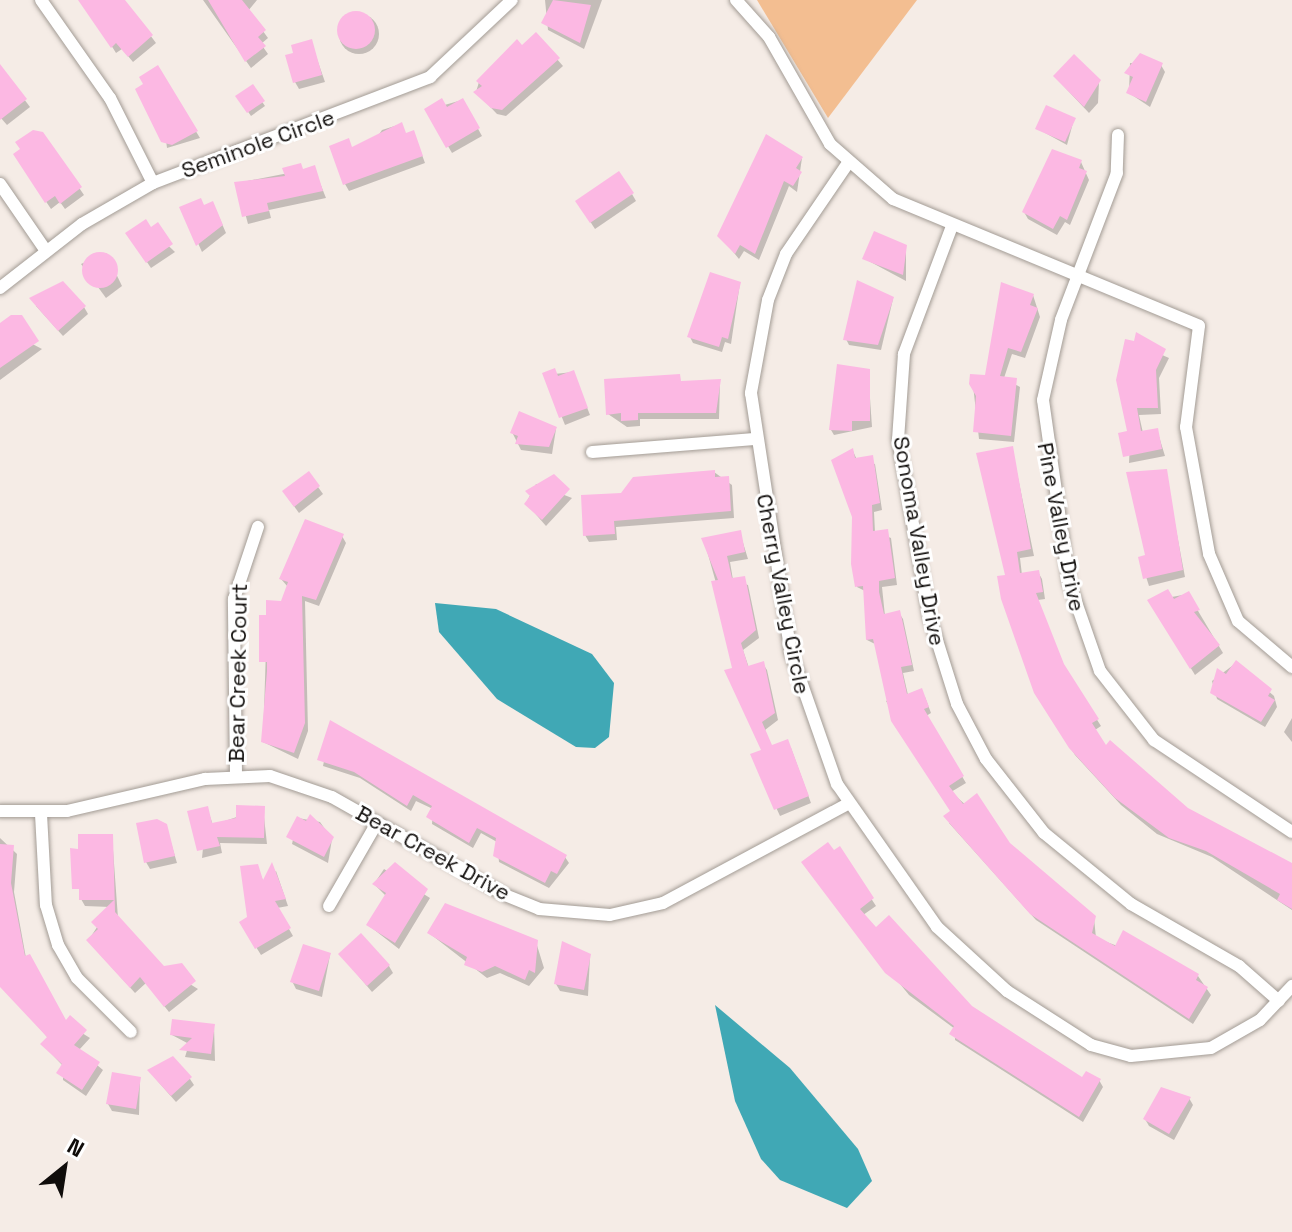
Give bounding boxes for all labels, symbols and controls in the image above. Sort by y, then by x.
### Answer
street label: Seminole Circle [178,104,338,184]
street label: Sonoma Valley Drive [888,434,950,648]
street label: Pine Valley Drive [1032,440,1090,614]
street label: Cherry Valley Circle [751,491,815,697]
street label: Bear Creek Court [223,583,253,763]
street label: Bear Creek Drive [351,800,515,906]
north arrow [24,1128,104,1208]
text: N [63,1131,89,1163]

